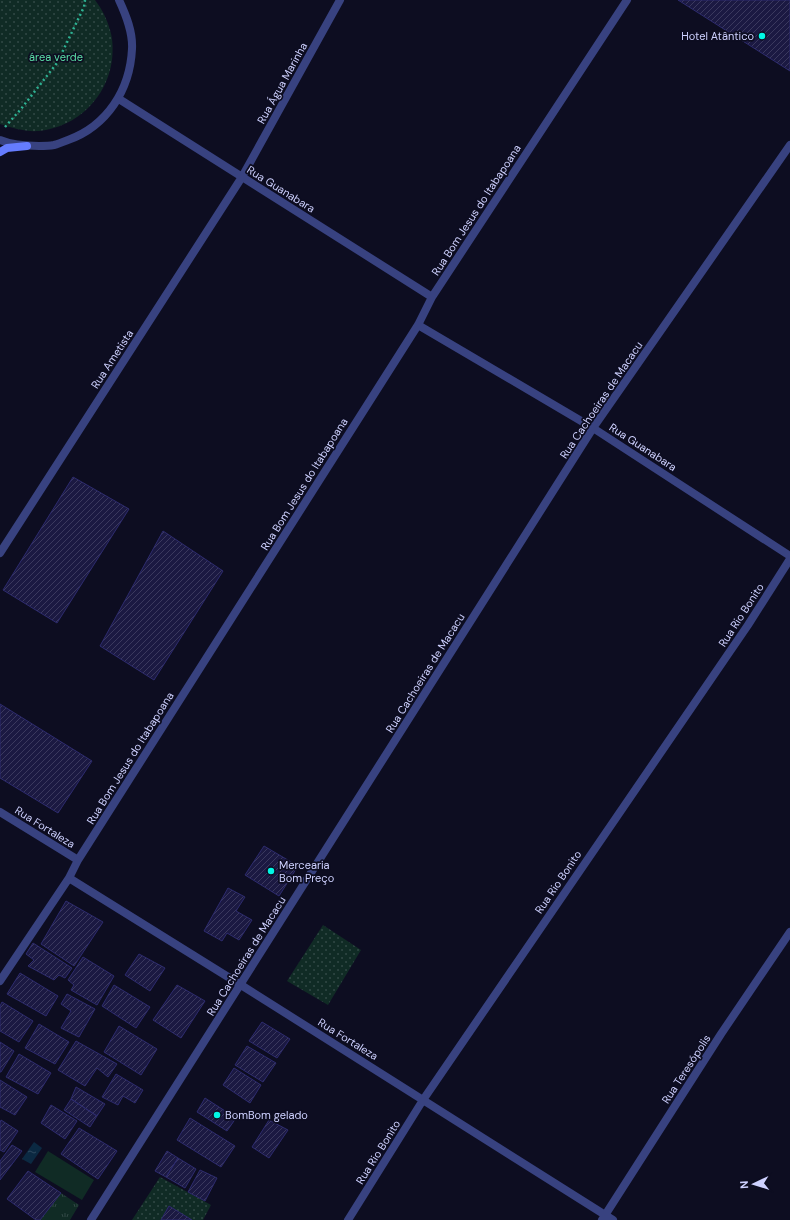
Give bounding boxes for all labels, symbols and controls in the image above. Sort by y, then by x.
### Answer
place label: Hotel Atântico [681,29,754,43]
marker: Hotel Atântico [757,31,767,41]
street label: Rua Água Marinha [254,40,310,126]
park label: área verde [29,50,83,64]
street label: Rua Bom Jesus do Itabapoana [428,142,524,278]
street label: Rua Guanabara [244,163,318,216]
street label: Rua Ametista [88,327,136,391]
street label: Rua Cachoeiras de Macacu [557,339,645,461]
street label: Rua Bom Jesus do Itabapoana [257,415,351,553]
street label: Rua Guanabara [607,420,679,474]
street label: Rua Rio Bonito [715,581,767,649]
street label: Rua Cachoeiras de Macacu [382,611,468,735]
street label: Rua Bom Jesus do Itabapoana [83,689,177,827]
street label: Rua Fortaleza [12,803,78,851]
street label: Rua Rio Bonito [532,848,584,916]
place label: Mercearia Bom Preço [279,858,334,885]
marker: Mercearia Bom Preço [266,866,276,876]
street label: Rua Cachoeiras de Macacu [203,894,289,1018]
street label: Rua Fortaleza [315,1015,381,1063]
street label: Rua Teresópolis [659,1032,713,1106]
place label: BomBom gelado [225,1108,308,1122]
marker: BomBom gelado [212,1110,222,1120]
street label: Rua Rio Bonito [353,1117,403,1187]
north arrow [734,1164,774,1204]
text: N [737,1180,751,1189]

